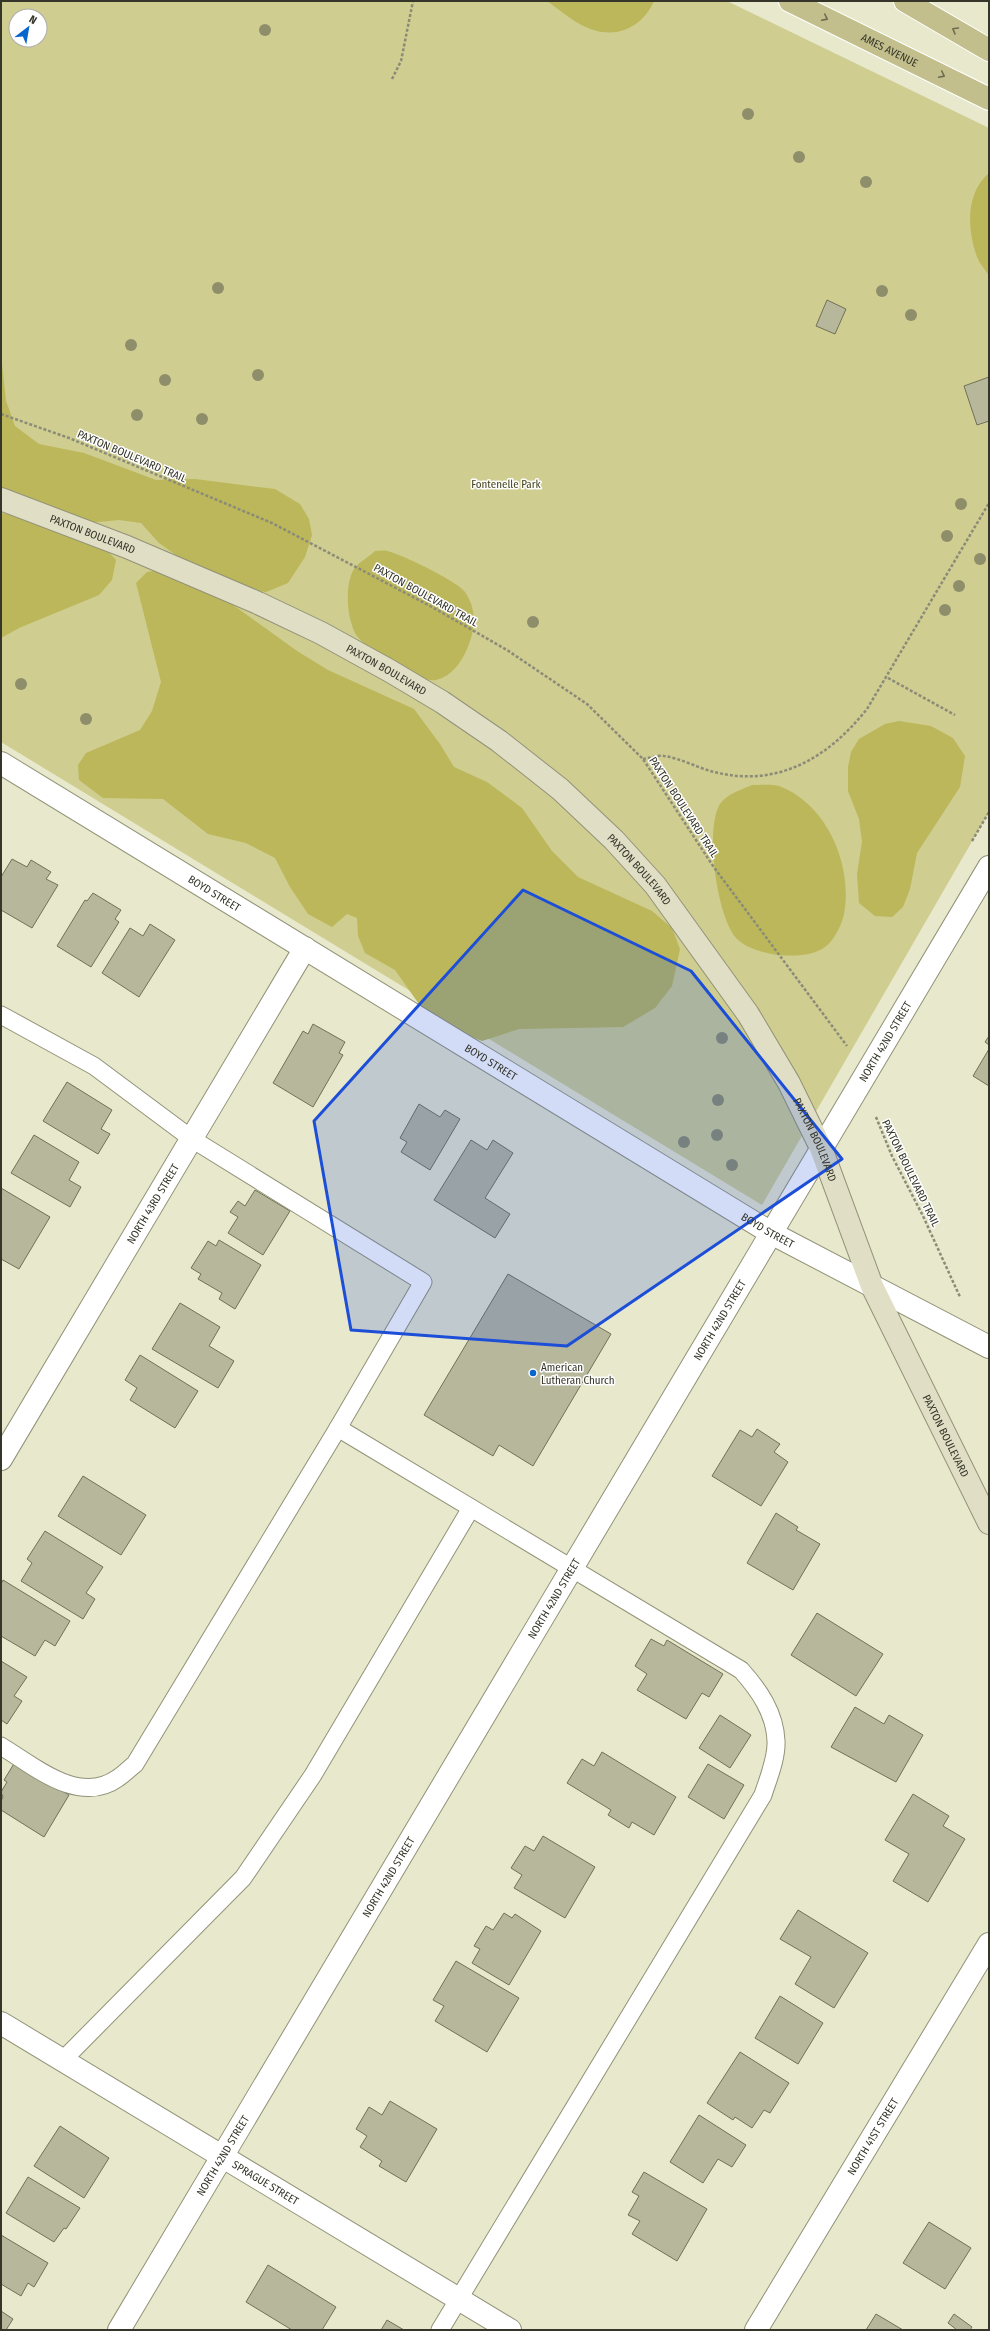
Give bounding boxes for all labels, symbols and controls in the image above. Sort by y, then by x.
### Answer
north arrow [8,8,48,48]
text: N [27,13,39,27]
one-way arrow [821,13,829,21]
one-way arrow [952,28,959,35]
street label: AMES AVENUE [859,31,920,70]
one-way arrow [938,70,946,78]
street label: PAXTON BOULEVARD TRAIL [75,428,188,485]
park label: Fontenelle Park [471,478,542,491]
street label: PAXTON BOULEVARD [48,512,137,557]
street label: PAXTON BOULEVARD TRAIL [371,561,480,630]
street label: PAXTON BOULEVARD [344,642,429,698]
street label: PAXTON BOULEVARD TRAIL [646,755,721,860]
street label: PAXTON BOULEVARD [604,831,673,908]
street label: BOYD STREET [186,873,243,915]
street label: NORTH 42ND STREET [857,999,915,1084]
street label: BOYD STREET [462,1042,520,1084]
street label: PAXTON BOULEVARD [790,1096,839,1183]
street label: PAXTON BOULEVARD TRAIL [879,1118,942,1229]
street label: NORTH 43RD STREET [125,1161,182,1246]
street label: BOYD STREET [739,1210,797,1251]
street label: NORTH 42ND STREET [691,1277,749,1363]
place label: American Lutheran Church [541,1361,615,1387]
marker: American Lutheran Church [528,1368,538,1378]
street label: PAXTON BOULEVARD [920,1393,971,1479]
street label: NORTH 42ND STREET [525,1556,584,1641]
street label: NORTH 42ND STREET [360,1834,418,1920]
street label: NORTH 41ST STREET [845,2095,902,2178]
street label: NORTH 42ND STREET [194,2112,253,2198]
street label: SPRAGUE STREET [230,2158,302,2208]

